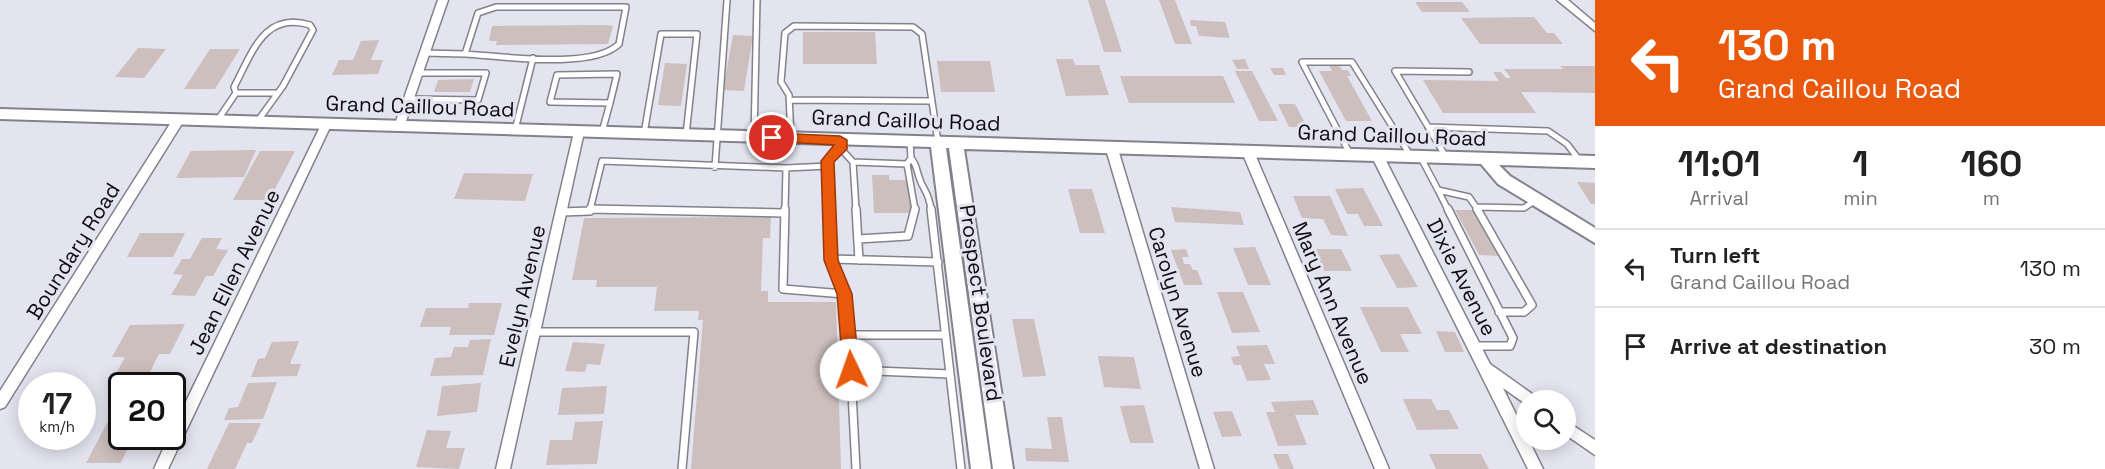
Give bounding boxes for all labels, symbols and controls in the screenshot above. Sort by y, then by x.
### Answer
text: 130 m [1718,19,1836,72]
icon: left [1619,24,1697,102]
text: Grand Caillou Road [1718,71,1961,106]
street label: Grand Caillou Road [325,89,515,123]
street label: Grand Caillou Road [811,103,1001,137]
pin [746,112,797,163]
street label: Grand Caillou Road [1297,118,1487,152]
icon: arrive [755,121,788,154]
text: 11:01 [1678,141,1761,187]
text: 1 [1852,141,1869,187]
text: 160 [1960,141,2022,187]
street label: Boundary Road [20,178,126,324]
street label: Jean Ellen Avenue [182,185,286,359]
text: Arrival [1689,185,1749,211]
text: min [1843,185,1878,211]
text: m [1983,185,2000,211]
street label: Prospect Boulevard [954,203,1008,403]
street label: Dixie Avenue [1421,214,1503,340]
street label: Mary Ann Avenue [1287,217,1379,389]
street label: Evelyn Avenue [493,222,551,370]
street label: Carolyn Avenue [1142,223,1214,381]
text: Turn left [1670,241,1760,269]
icon: left [1619,252,1652,285]
text: 130 m [2020,254,2081,282]
text: Grand Caillou Road [1670,269,1850,295]
icon: arrive [1619,330,1652,363]
text: Arrive at destination [1670,332,1887,360]
text: 30 m [2029,332,2081,360]
position arrow [819,338,883,402]
speed limit sign: 20 [108,372,186,450]
text: 17 [42,384,72,423]
map controls [1516,390,1576,450]
button: search [1516,390,1576,450]
text: km/h [39,417,75,436]

